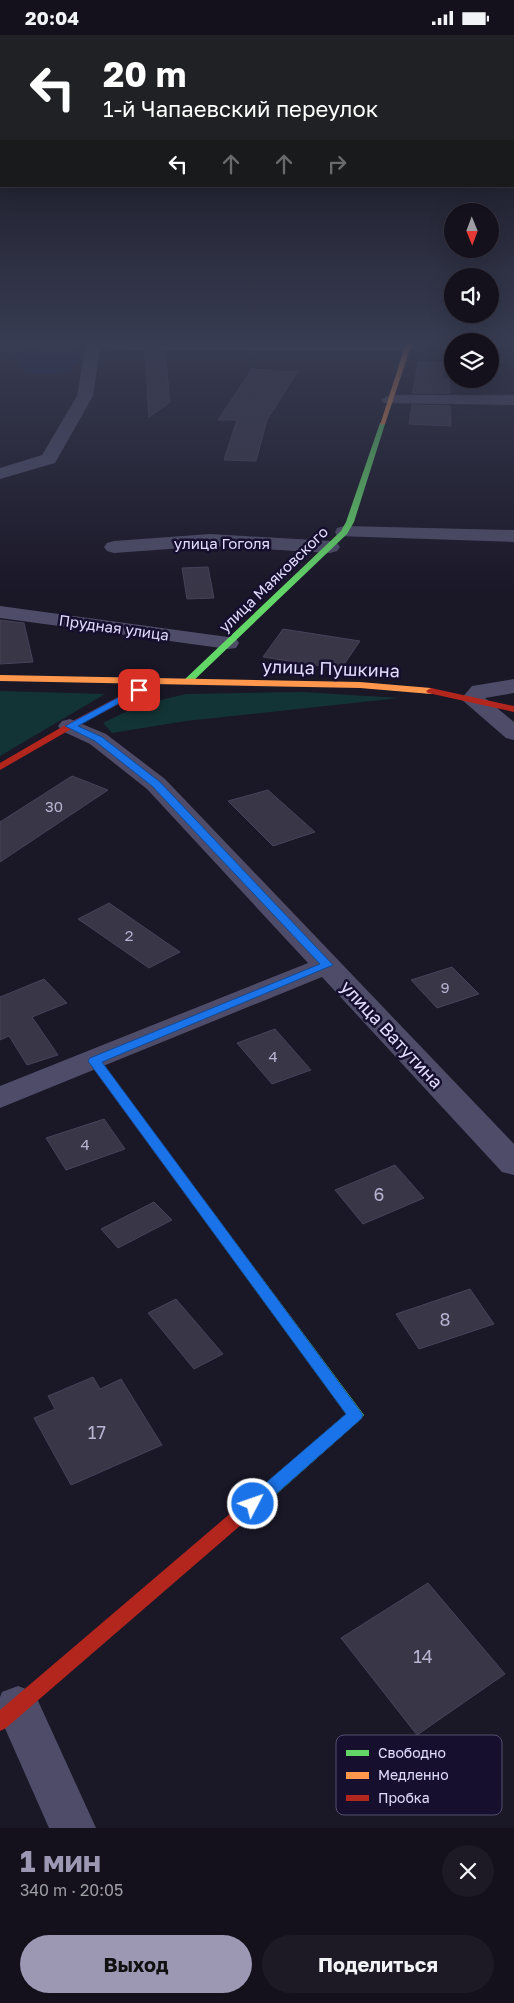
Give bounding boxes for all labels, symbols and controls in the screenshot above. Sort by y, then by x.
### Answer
text: 20:04 [25,6,79,29]
text: 20 m [103,53,186,95]
icon: left [20,55,85,120]
text: 1-й Чапаевский переулок [103,95,378,122]
icon: left [164,150,192,178]
icon: ahead [217,150,245,178]
icon: ahead [270,150,298,178]
icon: right [323,150,351,178]
north arrow [444,203,499,257]
map controls [444,203,499,388]
button: sound [444,268,499,323]
button: layers [444,333,499,388]
street label: улица Маяковского [215,522,331,636]
street label: улица Гоголя [174,534,270,552]
street label: Прудная улица [58,610,170,644]
street label: улица Пушкина [262,655,400,681]
pin [118,669,160,711]
icon: arrive [125,676,153,704]
house number: 30 [45,797,63,815]
house number: 2 [125,926,133,944]
street label: улица Ватутина [336,975,448,1093]
house number: 9 [440,978,450,996]
house number: 4 [268,1047,278,1065]
house number: 4 [80,1135,90,1153]
house number: 6 [374,1183,384,1205]
house number: 8 [440,1308,450,1330]
house number: 17 [88,1421,106,1443]
position arrow [226,1477,278,1529]
house number: 14 [413,1645,433,1667]
legend [336,1735,502,1815]
text: Свободно [378,1744,446,1761]
text: Медленно [378,1766,449,1783]
text: Пробка [378,1789,430,1806]
text: 1 мин [20,1843,101,1879]
button: close [442,1845,494,1897]
text: 340 m · 20:05 [20,1880,123,1900]
button: Выход [20,1935,252,1993]
button: Поделиться [262,1935,494,1993]

